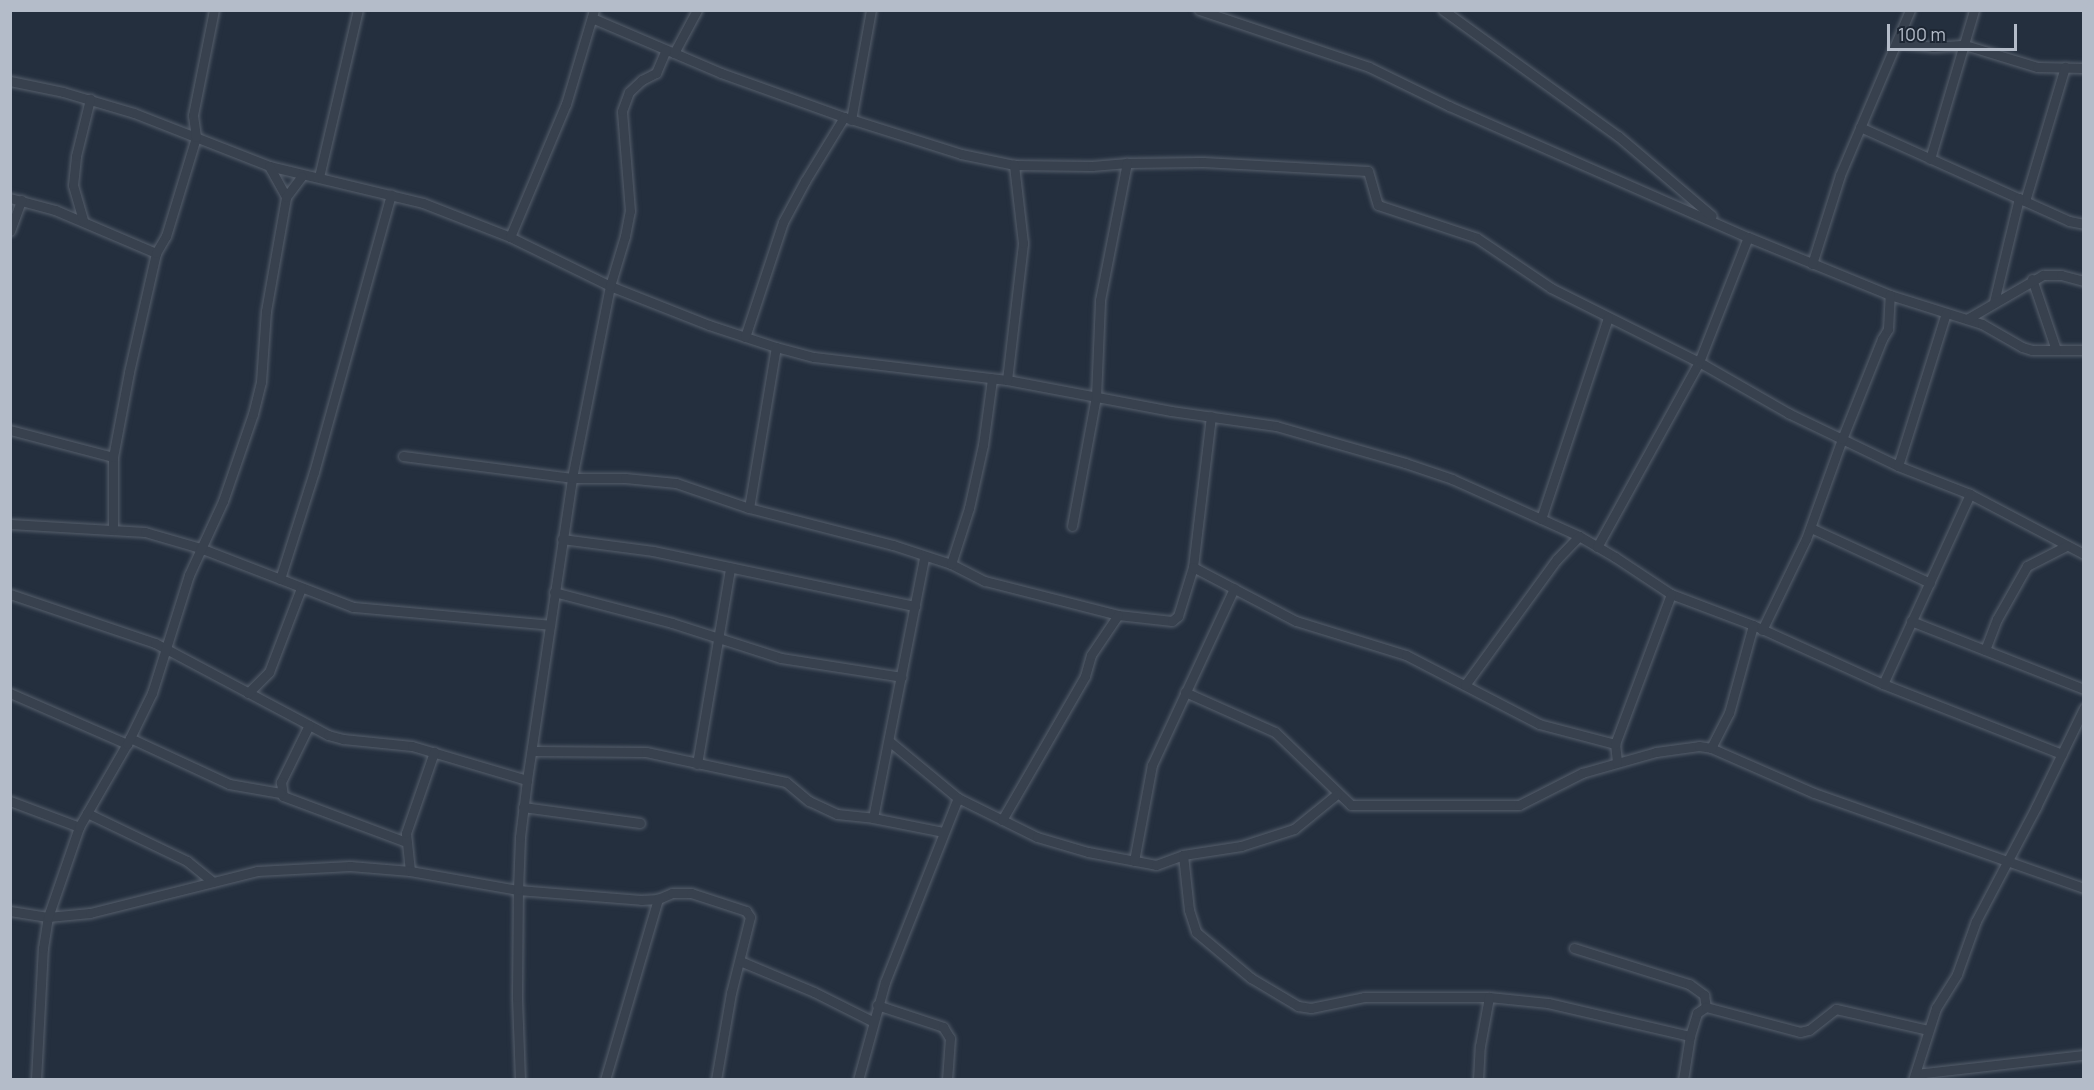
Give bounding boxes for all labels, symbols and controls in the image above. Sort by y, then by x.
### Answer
scale bar [1890,12,2020,50]
text: 100 m [1898,22,1946,46]

